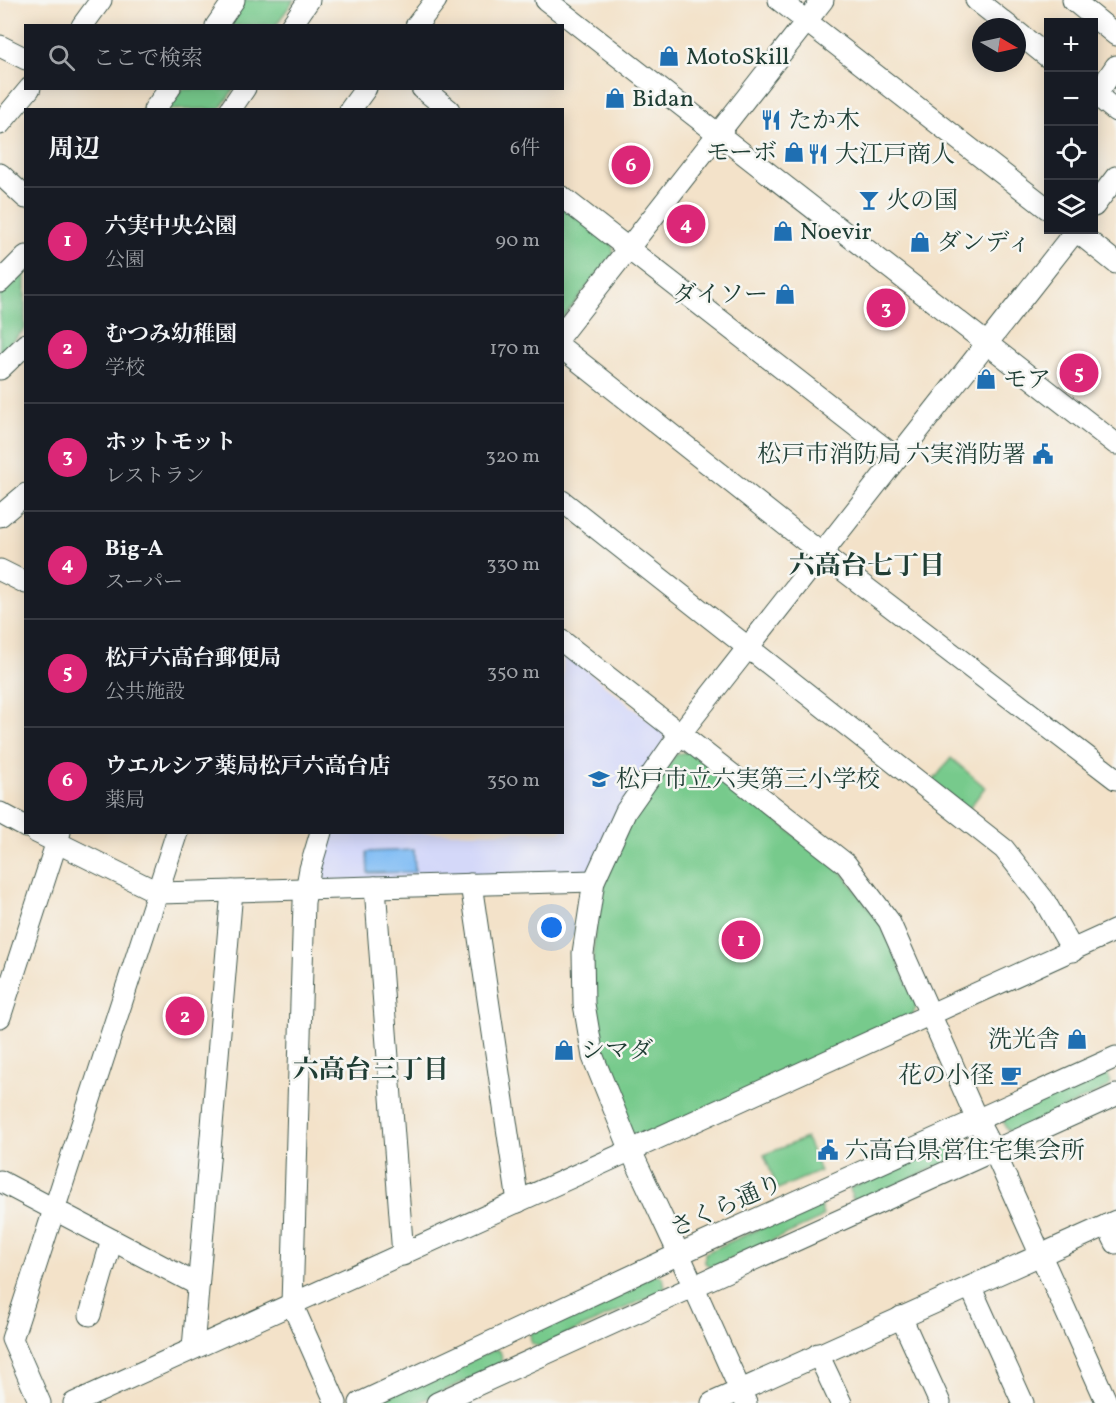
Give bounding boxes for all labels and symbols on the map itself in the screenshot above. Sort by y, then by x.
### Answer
north arrow [972,18,1026,72]
place label: MotoSkill [686,41,790,75]
shop icon: MotoSkill [657,44,681,68]
place label: Bidan [632,83,694,117]
shop icon: Bidan [603,86,627,110]
place label: たか木 [788,105,860,139]
restaurant icon: たか木 [759,108,783,132]
place label: モーボ [706,137,777,171]
place label: 大江戸商人 [835,139,955,173]
shop icon: モーボ [782,140,806,164]
pin: 6 [612,142,650,188]
restaurant icon: 大江戸商人 [806,142,830,166]
place label: 火の国 [886,185,958,219]
bar icon: 火の国 [857,188,881,212]
pin: 4 [666,202,706,246]
place label: Noevir [800,216,872,250]
shop icon: Noevir [771,219,795,243]
place label: ダンディ [937,227,1031,261]
shop icon: ダンディ [908,230,932,254]
place label: ダイソー [672,279,768,313]
shop icon: ダイソー [773,282,797,306]
pin: 3 [866,286,906,330]
pin: 5 [1060,350,1098,395]
place label: モア [1003,364,1051,398]
shop icon: モア [974,367,998,391]
place label: 松戸市消防局 六実消防署 [757,439,1026,473]
public building icon: 松戸市消防局 六実消防署 [1031,442,1055,466]
district label: 六高台七丁目 [789,549,945,585]
place label: 松戸市立六実第三小学校 [616,764,880,798]
school or university icon: 松戸市立六実第三小学校 [587,767,611,791]
your location [537,913,566,942]
pin: 1 [722,918,760,962]
pin: 2 [166,994,204,1038]
place label: 洗光舎 [988,1024,1060,1058]
shop icon: 洗光舎 [1065,1027,1089,1051]
place label: シマダ [581,1035,653,1069]
shop icon: シマダ [552,1038,576,1062]
district label: 六高台三丁目 [293,1053,449,1089]
place label: 花の小径 [898,1060,994,1094]
cafe icon: 花の小径 [999,1063,1023,1087]
place label: 六高台県営住宅集会所 [845,1135,1085,1169]
public building icon: 六高台県営住宅集会所 [816,1138,840,1162]
street label: さくら通り [665,1167,789,1247]

